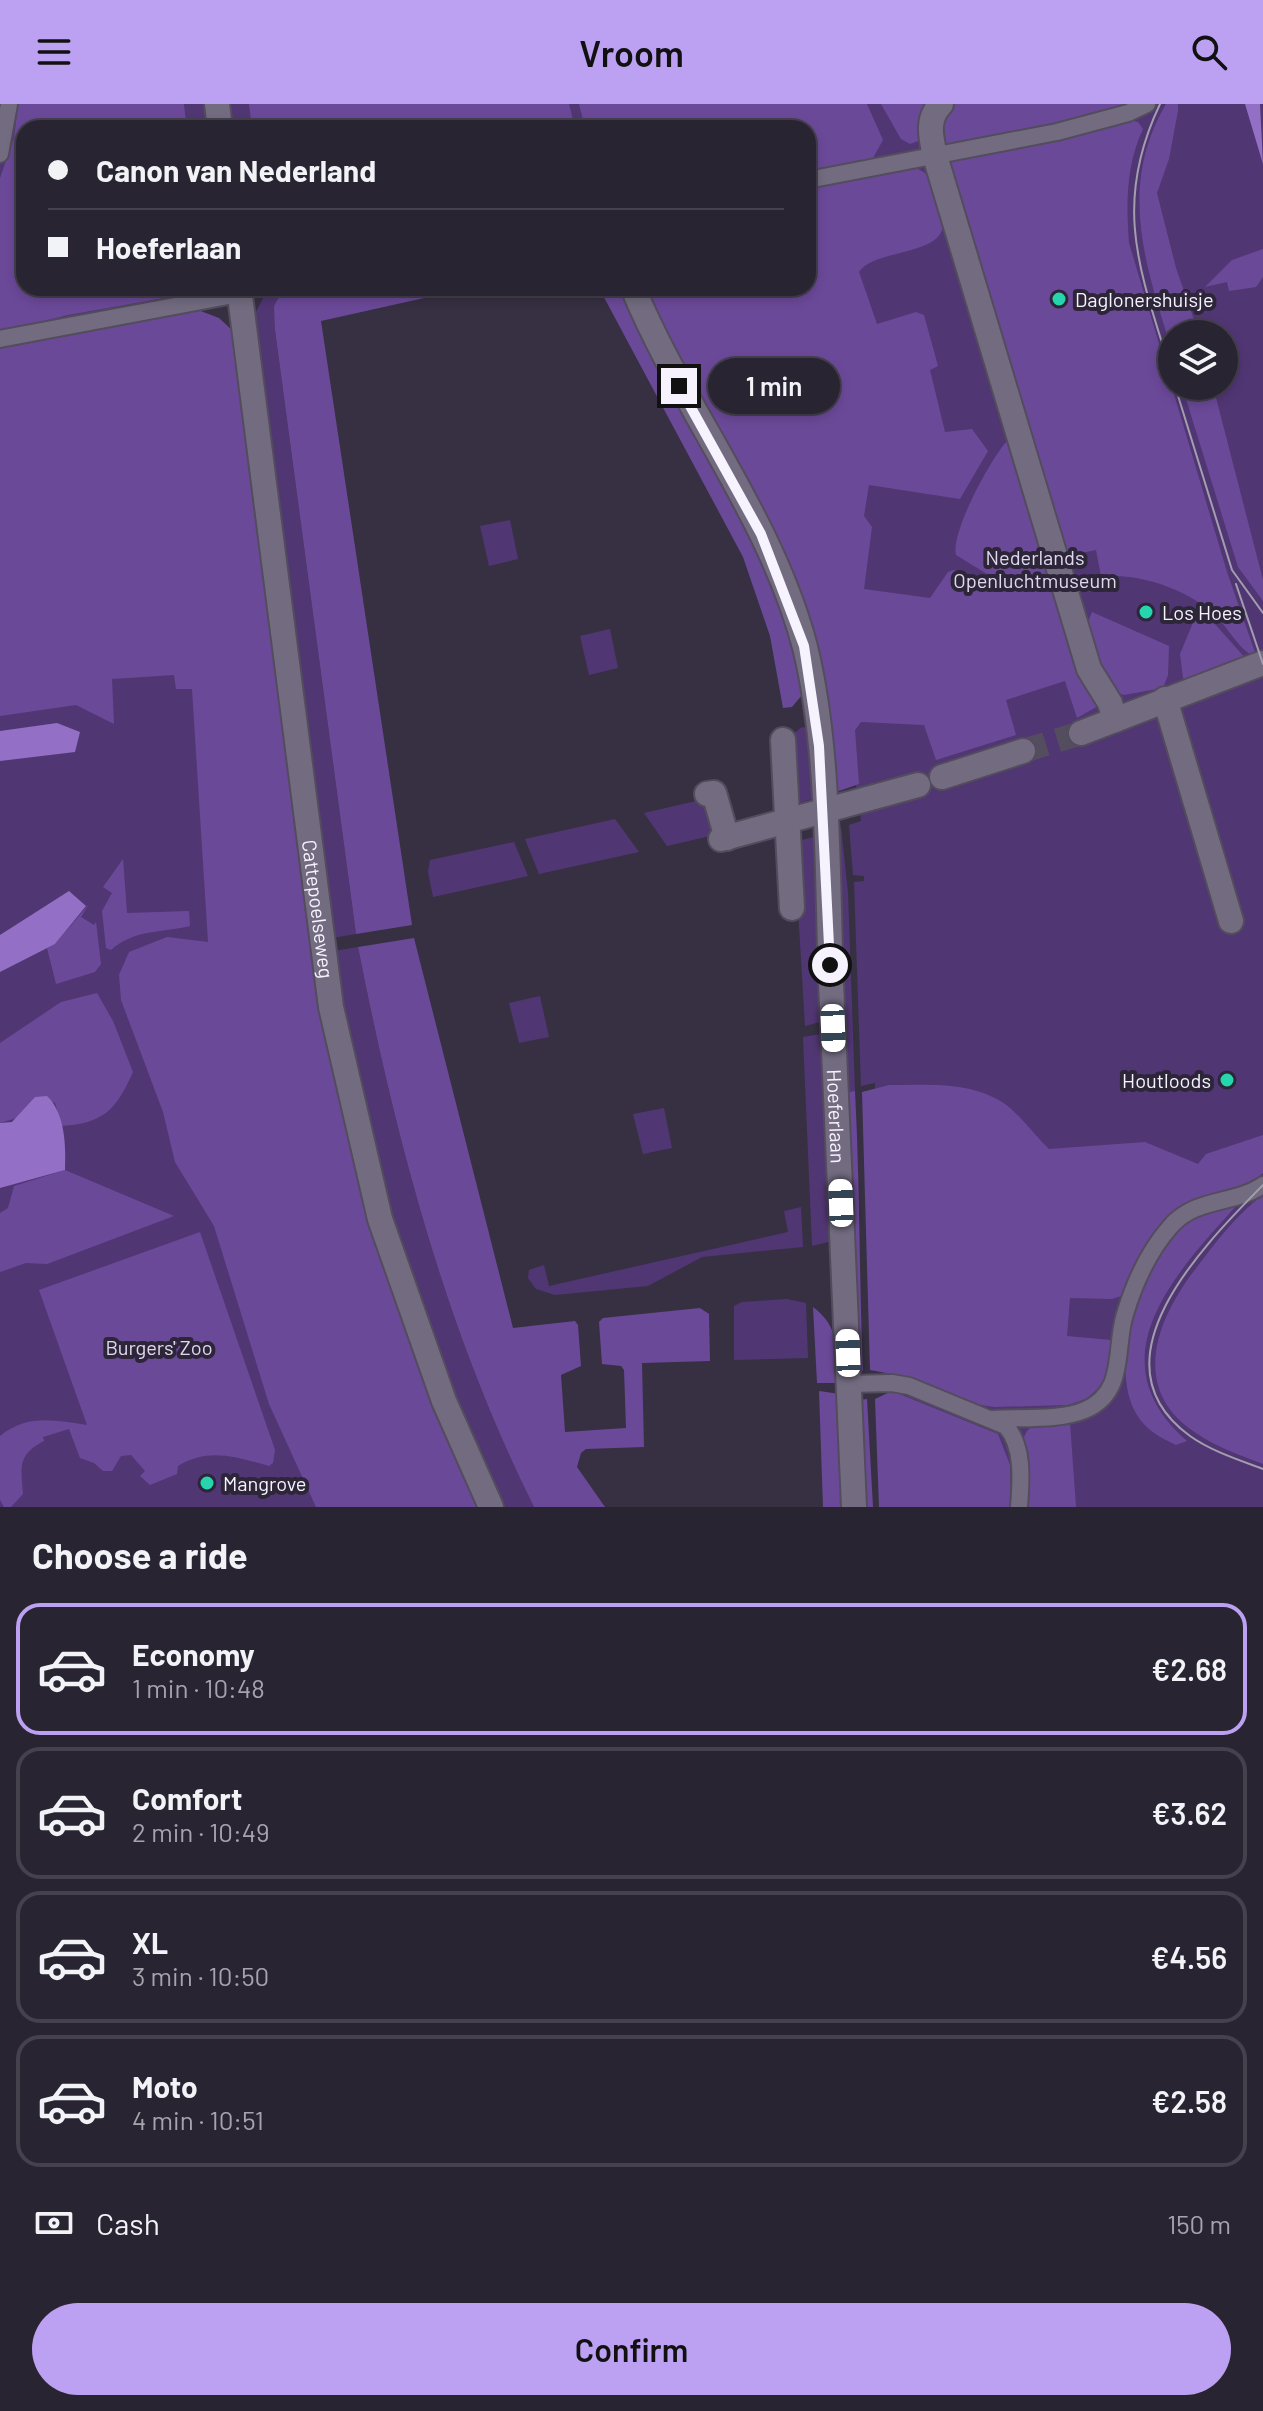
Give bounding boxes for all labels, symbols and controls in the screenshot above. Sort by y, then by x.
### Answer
icon: menu [32,30,76,74]
icon: search [1187,30,1231,74]
text: Vroom [579,31,684,74]
text: Canon van Nederland [96,152,376,188]
text: Hoeferlaan [96,229,242,265]
place label: Daglonershuisje [1075,287,1214,311]
marker: Daglonershuisje [1050,290,1068,308]
map controls [1158,320,1238,400]
button: layers [1158,320,1238,400]
callout: 1 min [707,358,839,414]
route end [661,368,697,404]
text: 1 min [746,370,802,401]
park label: Nederlands Openluchtmuseum [953,545,1117,592]
place label: Los Hoes [1162,600,1242,624]
marker: Los Hoes [1137,603,1155,621]
street label: Cattepoelseweg [298,838,339,980]
route start [812,947,848,983]
car [820,1004,846,1052]
place label: Houtloods [1122,1068,1211,1092]
street label: Hoeferlaan [823,1069,851,1164]
marker: Houtloods [1218,1071,1236,1089]
car [828,1179,854,1227]
car [835,1329,861,1377]
park label: Burgers' Zoo [105,1335,213,1359]
place label: Mangrove [223,1471,307,1495]
marker: Mangrove [198,1474,216,1492]
text: Choose a ride [32,1533,248,1576]
icon: car [36,1633,108,1705]
text: Economy [132,1636,255,1672]
text: €2.68 [1151,1651,1227,1687]
text: 1 min · 10:48 [132,1672,265,1703]
icon: car [36,1777,108,1849]
text: Comfort [132,1780,242,1816]
text: €3.62 [1151,1795,1227,1831]
text: 2 min · 10:49 [132,1816,270,1847]
icon: car [36,1921,108,1993]
text: XL [132,1924,168,1960]
text: €4.56 [1150,1939,1227,1975]
text: 3 min · 10:50 [132,1960,269,1991]
icon: car [36,2065,108,2137]
text: Moto [132,2068,198,2104]
text: €2.58 [1151,2083,1227,2119]
text: 4 min · 10:51 [132,2104,264,2135]
icon: cash [32,2201,76,2245]
text: Cash [96,2205,160,2241]
text: 150 m [1167,2208,1231,2239]
button: Confirm [32,2303,1231,2395]

